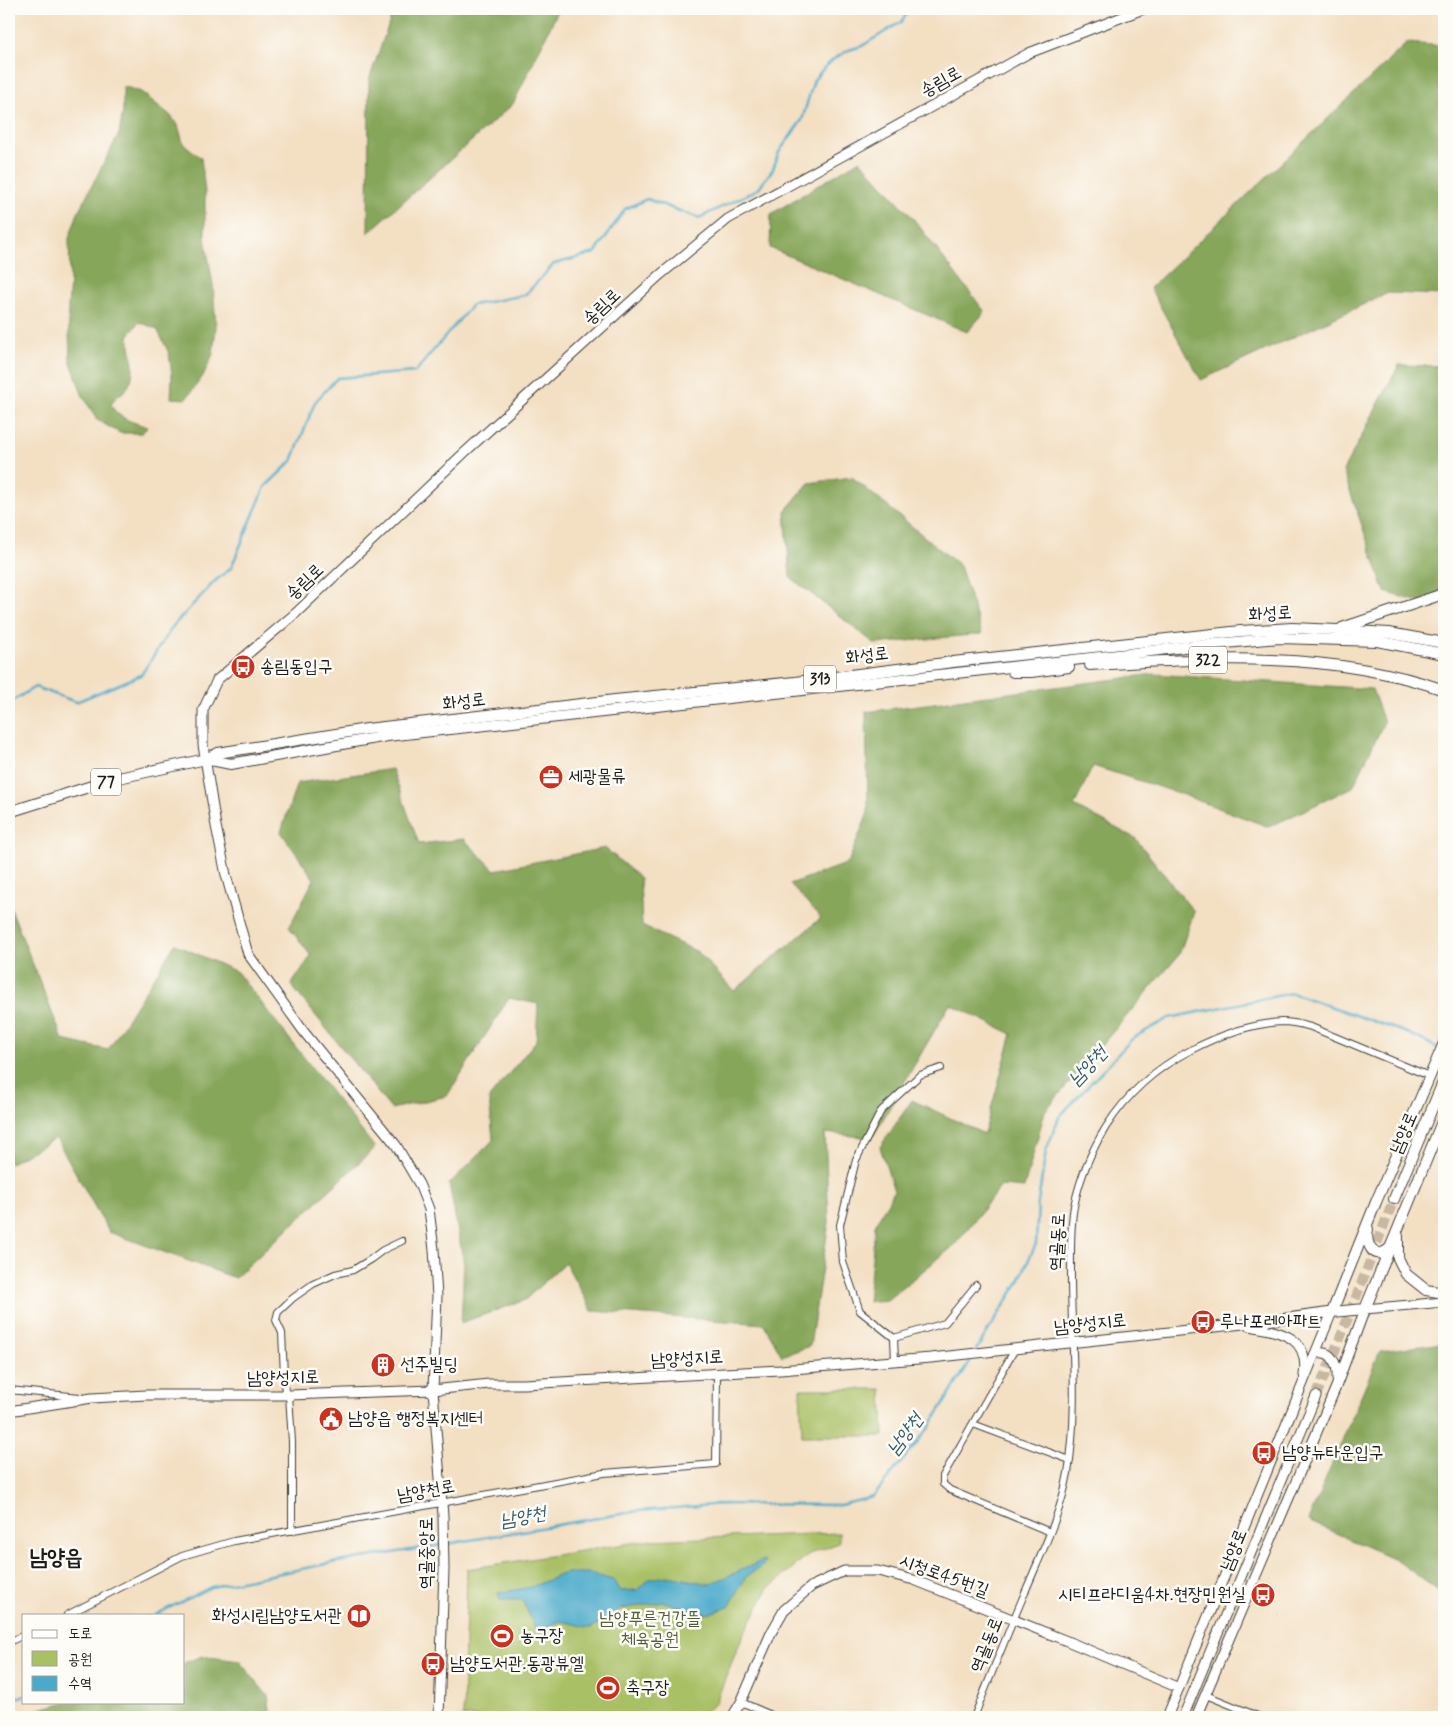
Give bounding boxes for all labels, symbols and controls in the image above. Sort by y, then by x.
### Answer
street label: 송림로 [916,61,966,103]
street label: 송림로 [578,283,626,331]
street label: 송림로 [281,558,329,606]
street label: 화성로 [1248,601,1292,627]
street label: 화성로 [844,641,890,671]
road number: 322 [1189,646,1227,674]
bus stop icon: 송림동입구 [230,654,256,680]
place label: 송림동입구 [260,655,332,679]
road number: 313 [804,666,836,692]
street label: 화성로 [441,687,487,717]
office icon: 세광물류 [538,764,564,790]
place label: 세광물류 [568,765,626,789]
road number: 77 [91,769,121,796]
water label: 남양천 [1063,1040,1114,1091]
street label: 남양로 [1384,1108,1424,1158]
street label: 역골동로 [1045,1212,1071,1272]
street label: 남양성지로 [1053,1308,1127,1340]
bus stop icon: 루나포레아파트 [1190,1309,1216,1335]
place label: 루나포레아파트 [1220,1310,1321,1334]
street label: 남양성지로 [650,1345,724,1373]
building icon: 선주빌딩 [370,1352,396,1378]
place label: 선주빌딩 [400,1353,458,1377]
street label: 남양성지로 [247,1365,319,1391]
public building icon: 남양읍 행정복지센터 [318,1406,344,1432]
place label: 남양읍 행정복지센터 [348,1407,483,1431]
water label: 남양천 [881,1407,930,1460]
bus stop icon: 남양뉴타운입구 [1251,1440,1277,1466]
place label: 남양뉴타운입구 [1282,1441,1383,1465]
street label: 남양천로 [395,1474,457,1508]
water label: 남양천 [498,1500,549,1533]
street label: 역골중앙로 [415,1517,439,1589]
street label: 남양로 [1215,1525,1253,1575]
district label: 남양읍 [29,1544,83,1572]
street label: 시청로45번길 [896,1549,993,1603]
bus stop icon: 시티프라디움4차.현장민원실 [1250,1582,1276,1608]
place label: 시티프라디움4차.현장민원실 [1058,1583,1247,1607]
library icon: 화성시립남양도서관 [346,1603,372,1629]
place label: 화성시립남양도서관 [212,1604,342,1628]
park label: 남양푸른건강뜰 체육공원 [599,1607,701,1652]
legend [22,1614,185,1704]
street label: 역골동로 [965,1614,1009,1676]
sports icon: 농구장 [489,1623,515,1649]
text: 도로 [68,1624,92,1644]
place label: 농구장 [520,1624,563,1648]
text: 공원 [68,1650,92,1670]
bus stop icon: 남양도서관.동광뷰엘 [420,1651,446,1677]
place label: 남양도서관.동광뷰엘 [450,1652,584,1676]
text: 수역 [68,1674,92,1694]
sports icon: 축구장 [595,1675,621,1701]
place label: 축구장 [626,1676,669,1700]

